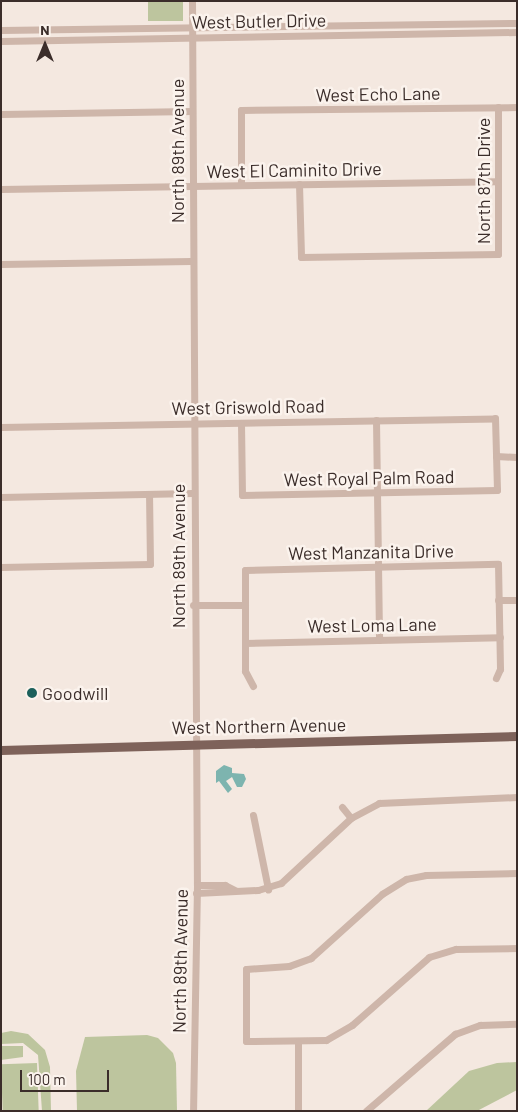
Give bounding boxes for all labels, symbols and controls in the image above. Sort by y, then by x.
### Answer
street label: West Butler Drive [192,9,326,33]
north arrow [20,20,70,70]
text: N [40,21,50,38]
street label: North 89th Avenue [166,79,188,223]
street label: West Echo Lane [315,82,441,106]
street label: North 87th Drive [472,118,494,244]
street label: West El Caminito Drive [206,158,382,182]
street label: West Griswold Road [171,395,325,419]
street label: West Royal Palm Road [283,466,455,490]
street label: North 89th Avenue [167,484,189,628]
street label: West Manzanita Drive [288,540,454,564]
street label: West Loma Lane [307,613,437,637]
place label: Goodwill [42,682,108,704]
marker: Goodwill [26,687,38,699]
street label: West Northern Avenue [171,714,347,738]
street label: North 89th Avenue [168,889,192,1033]
scale bar [22,1060,111,1092]
text: 100 m [28,1070,66,1088]

